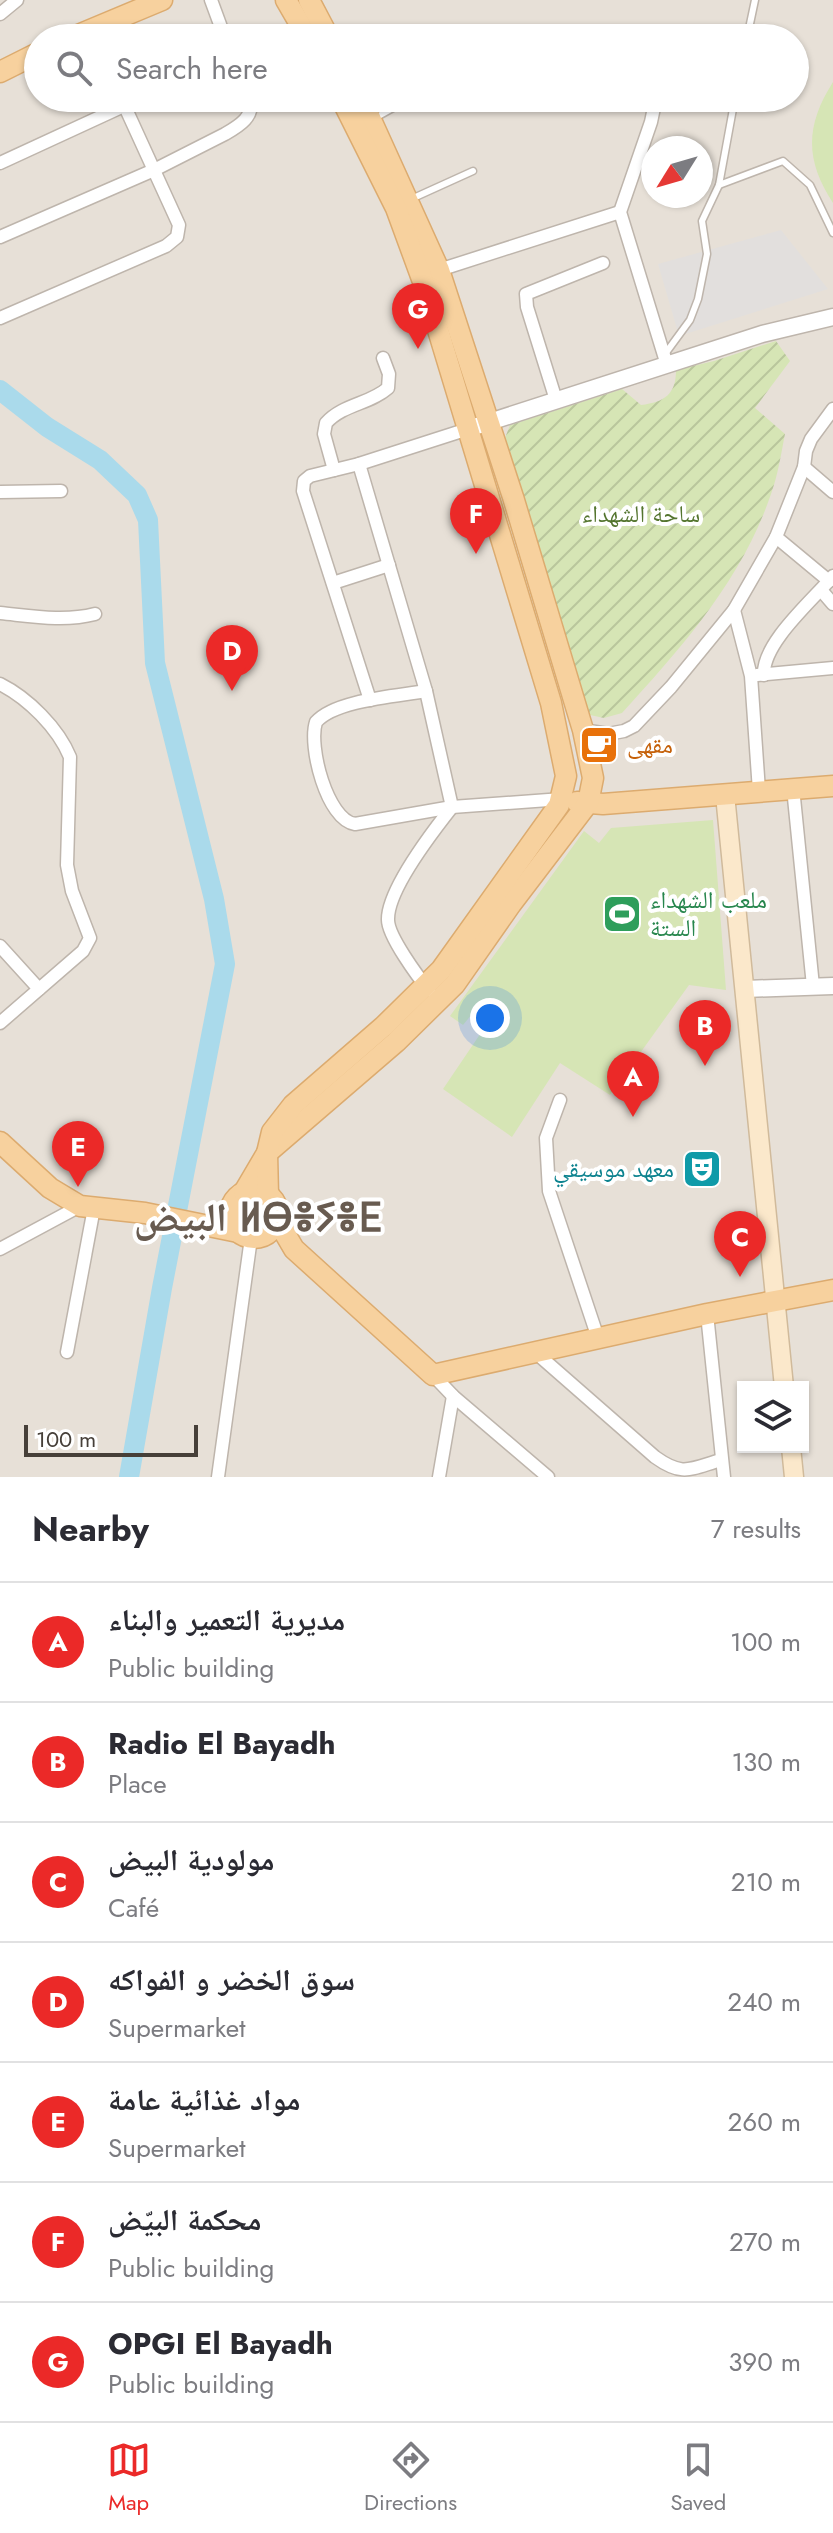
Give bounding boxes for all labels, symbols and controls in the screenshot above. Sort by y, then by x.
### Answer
search box [24,24,809,112]
icon: search [52,46,96,90]
text: Search here [116,47,268,90]
north arrow [641,136,713,208]
pin: G [392,283,444,349]
pin: F [450,488,502,554]
park label: ساحة الشهداء [582,496,700,531]
pin: D [206,625,258,691]
cafe icon: مقهى [578,724,620,766]
place label: مقهى [627,727,673,762]
place label: ملعب الشهداء الستة [650,882,767,945]
sports icon: ملعب الشهداء الستة [601,893,643,935]
your location [470,998,510,1038]
pin: B [679,1000,731,1066]
pin: A [607,1051,659,1117]
pin: E [52,1121,104,1187]
theatre icon: معهد موسيقي [681,1148,723,1190]
place label: معهد موسيقي [553,1151,674,1188]
district label: البيض ⵍⴱⴻⵢⴻⴹ [134,1188,382,1246]
pin: C [714,1211,766,1277]
map controls [737,1381,809,1453]
button: layers [737,1381,809,1453]
scale bar [24,1421,198,1457]
text: 100 m [36,1423,96,1455]
text: Nearby [32,1505,149,1554]
text: 7 results [711,1510,801,1548]
text: مديرية التعمير والبناء [108,1598,345,1641]
text: A [48,1623,68,1661]
text: 100 m [730,1623,801,1661]
text: Public building [108,1649,274,1687]
text: Radio El Bayadh [108,1722,336,1765]
text: B [49,1743,67,1781]
text: 130 m [731,1743,801,1781]
text: Place [108,1765,167,1803]
text: مولودية البيض [108,1838,275,1881]
text: C [49,1863,67,1901]
text: 210 m [731,1863,801,1901]
text: Café [108,1889,159,1927]
text: سوق الخضر و الفواكه [108,1958,355,2001]
text: D [48,1983,68,2021]
text: 240 m [727,1983,801,2021]
text: Supermarket [108,2009,245,2047]
text: مواد غذائية عامة [108,2078,300,2121]
text: E [50,2103,66,2141]
text: 260 m [728,2103,801,2141]
text: Supermarket [108,2129,245,2167]
text: محكمة البيّض [108,2198,261,2241]
text: F [51,2223,65,2261]
text: 270 m [729,2223,801,2261]
text: Public building [108,2249,274,2287]
text: OPGI El Bayadh [108,2322,333,2365]
text: G [47,2343,69,2381]
text: 390 m [728,2343,801,2381]
text: Public building [108,2365,274,2403]
tab: Map [107,2438,151,2518]
tab: Directions [364,2438,457,2518]
tab: Saved [671,2438,726,2518]

